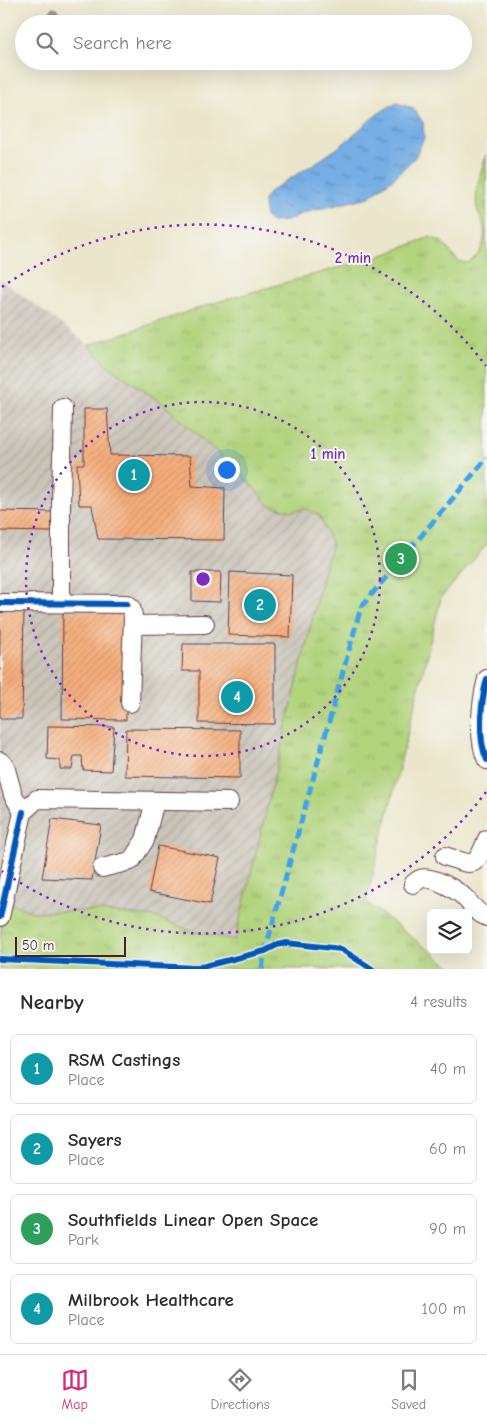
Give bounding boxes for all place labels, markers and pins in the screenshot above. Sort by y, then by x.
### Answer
pin: 1 [118,456,150,494]
pin: 3 [385,540,417,578]
centre of rings [194,570,212,588]
pin: 2 [244,586,276,624]
pin: 4 [221,678,253,716]

